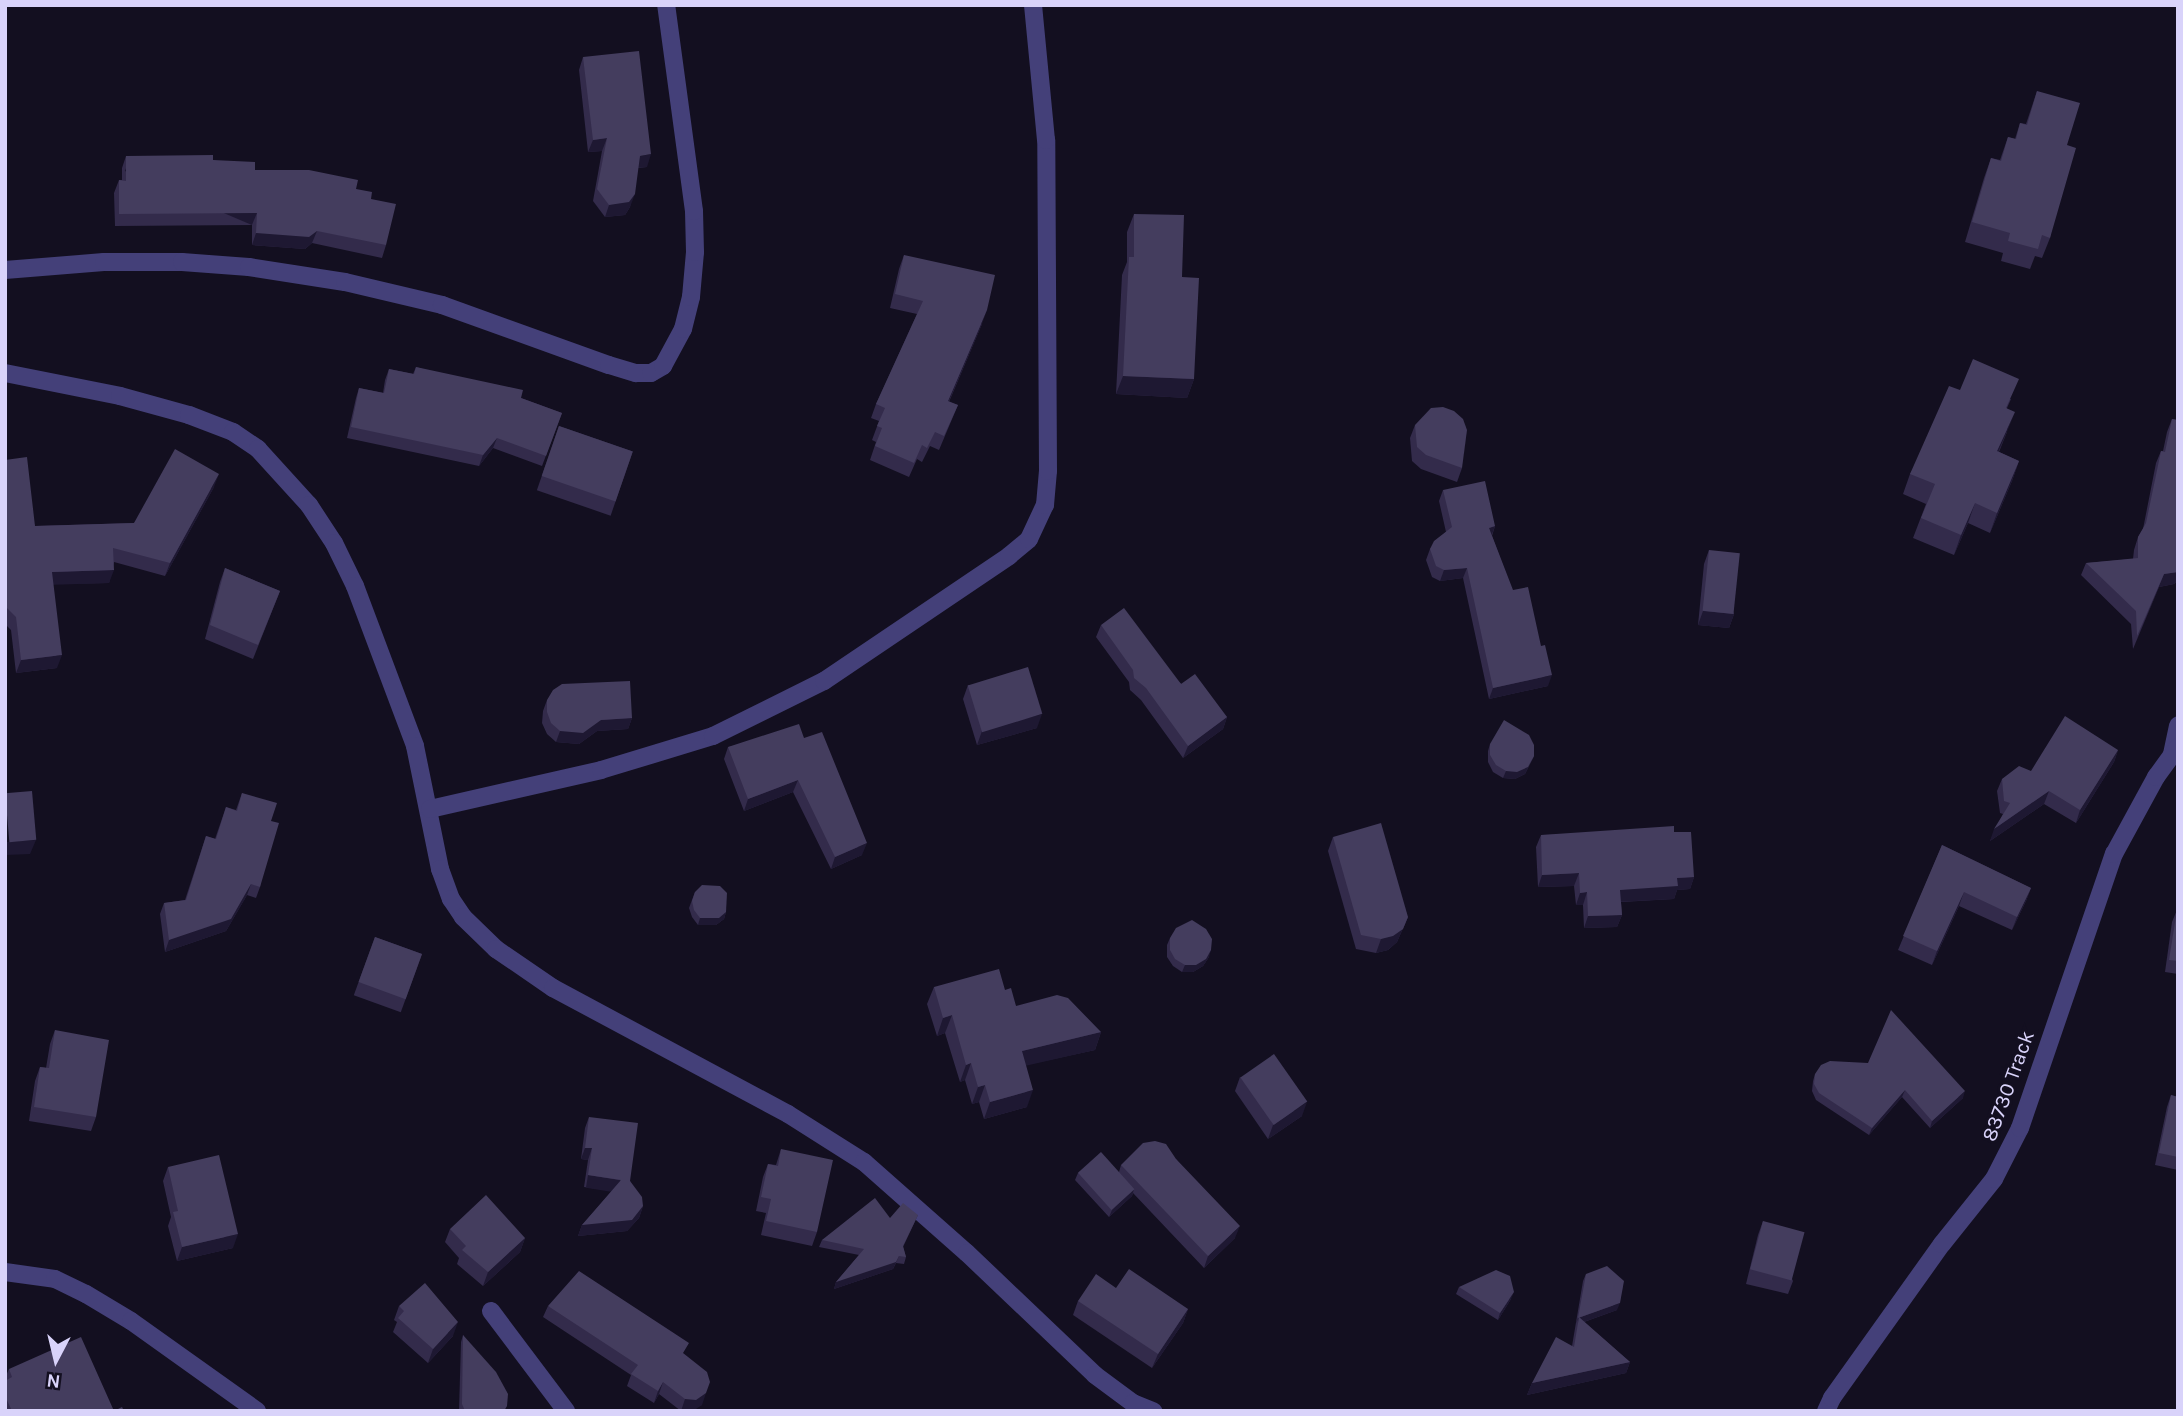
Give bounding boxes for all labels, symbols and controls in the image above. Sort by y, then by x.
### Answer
street label: 83730 Track [1976,1027,2040,1145]
north arrow [21,1325,91,1395]
text: N [45,1369,62,1393]

